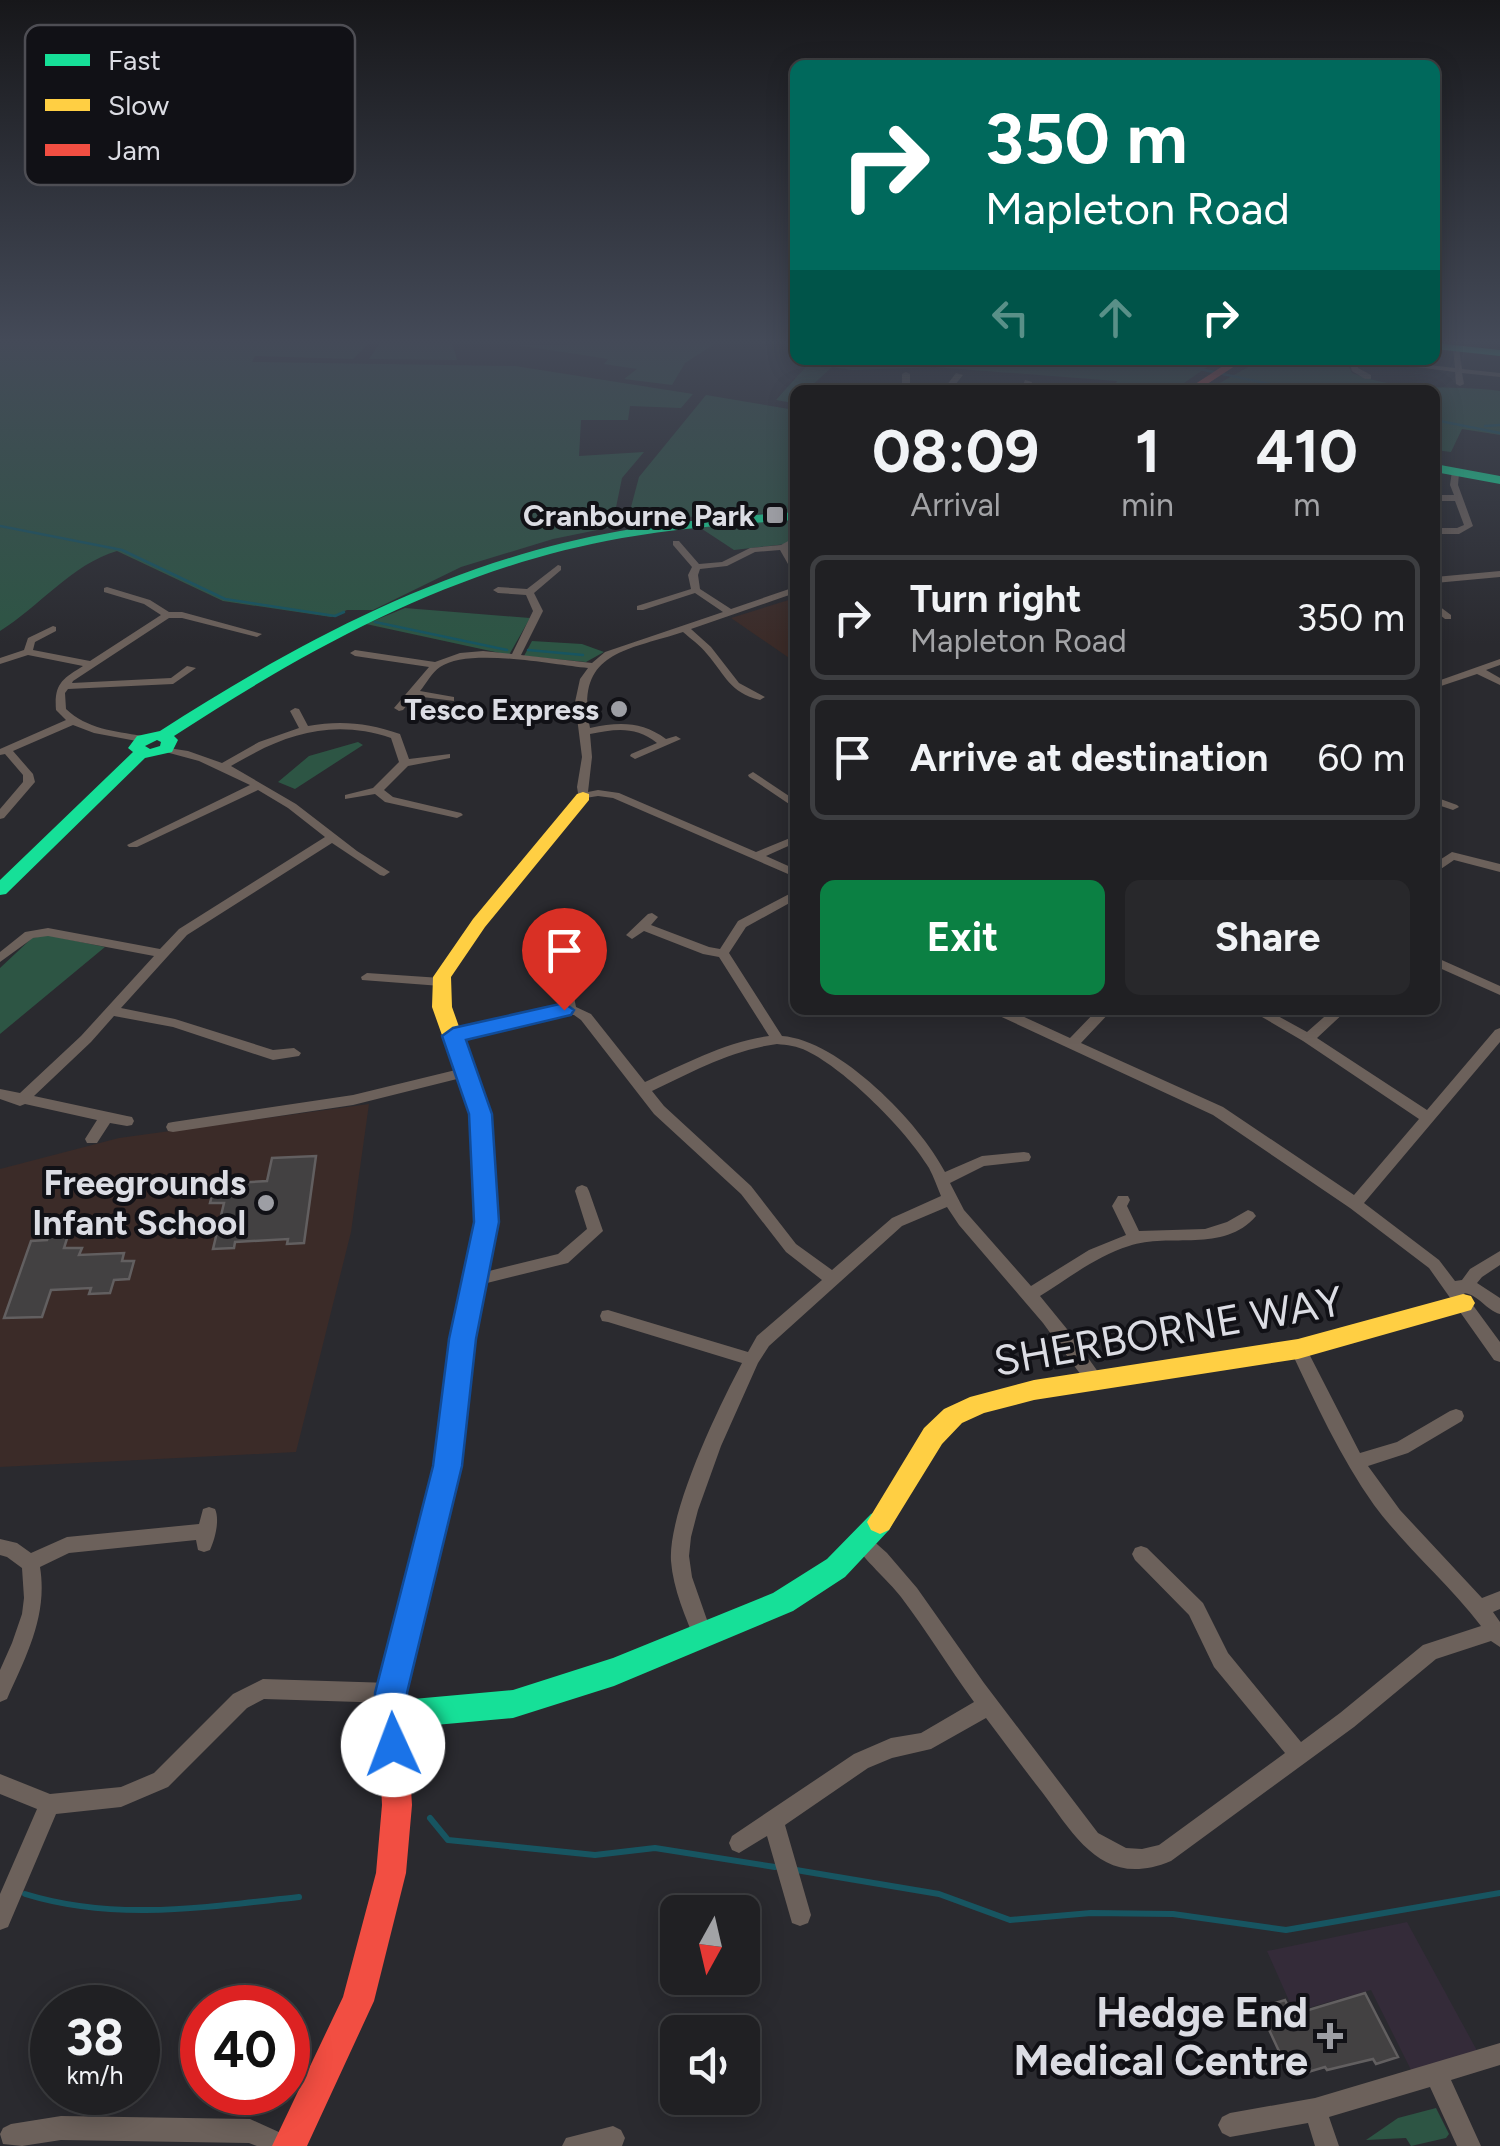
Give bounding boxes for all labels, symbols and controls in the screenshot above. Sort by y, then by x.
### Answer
legend [25,25,355,185]
text: Fast [108,43,161,77]
text: Slow [108,88,169,122]
text: 350 m [985,96,1188,181]
icon: right [820,100,950,230]
text: Jam [108,133,161,167]
text: Mapleton Road [985,181,1290,235]
icon: left [983,290,1038,345]
icon: ahead [1088,290,1143,345]
icon: right [1193,290,1248,345]
text: 08:09 [872,415,1039,487]
text: 1 [1135,415,1160,487]
text: 410 [1256,415,1358,487]
text: Arrival [910,486,1001,524]
text: min [1121,486,1174,524]
text: m [1293,486,1321,524]
place label: Cranbourne Park [523,497,755,534]
marker: Cranbourne Park [764,504,786,526]
text: Turn right [910,576,1082,622]
icon: right [825,590,880,645]
text: 350 m [1296,595,1405,641]
text: Mapleton Road [910,622,1127,660]
place label: Tesco Express [404,691,599,728]
marker: Tesco Express [608,698,630,720]
icon: arrive [825,730,880,785]
text: Arrive at destination [910,735,1268,781]
text: 60 m [1317,735,1405,781]
button: Exit [820,880,1105,995]
button: Share [1125,880,1410,995]
pin [522,908,607,1011]
icon: arrive [537,923,592,978]
place label: Freegrounds Infant School [32,1162,246,1244]
marker: Freegrounds Infant School [255,1192,277,1214]
street label: SHERBORNE WAY [990,1275,1346,1387]
position arrow [341,1693,445,1797]
north arrow [660,1895,760,1995]
map controls [660,1895,760,2115]
speed limit sign: 40 [180,1985,310,2115]
place label: Hedge End Medical Centre [1013,1987,1308,2086]
text: 38 [66,2007,124,2068]
button: sound [660,2015,760,2115]
marker: Hedge End Medical Centre [1317,2023,1343,2049]
text: km/h [66,2060,124,2090]

